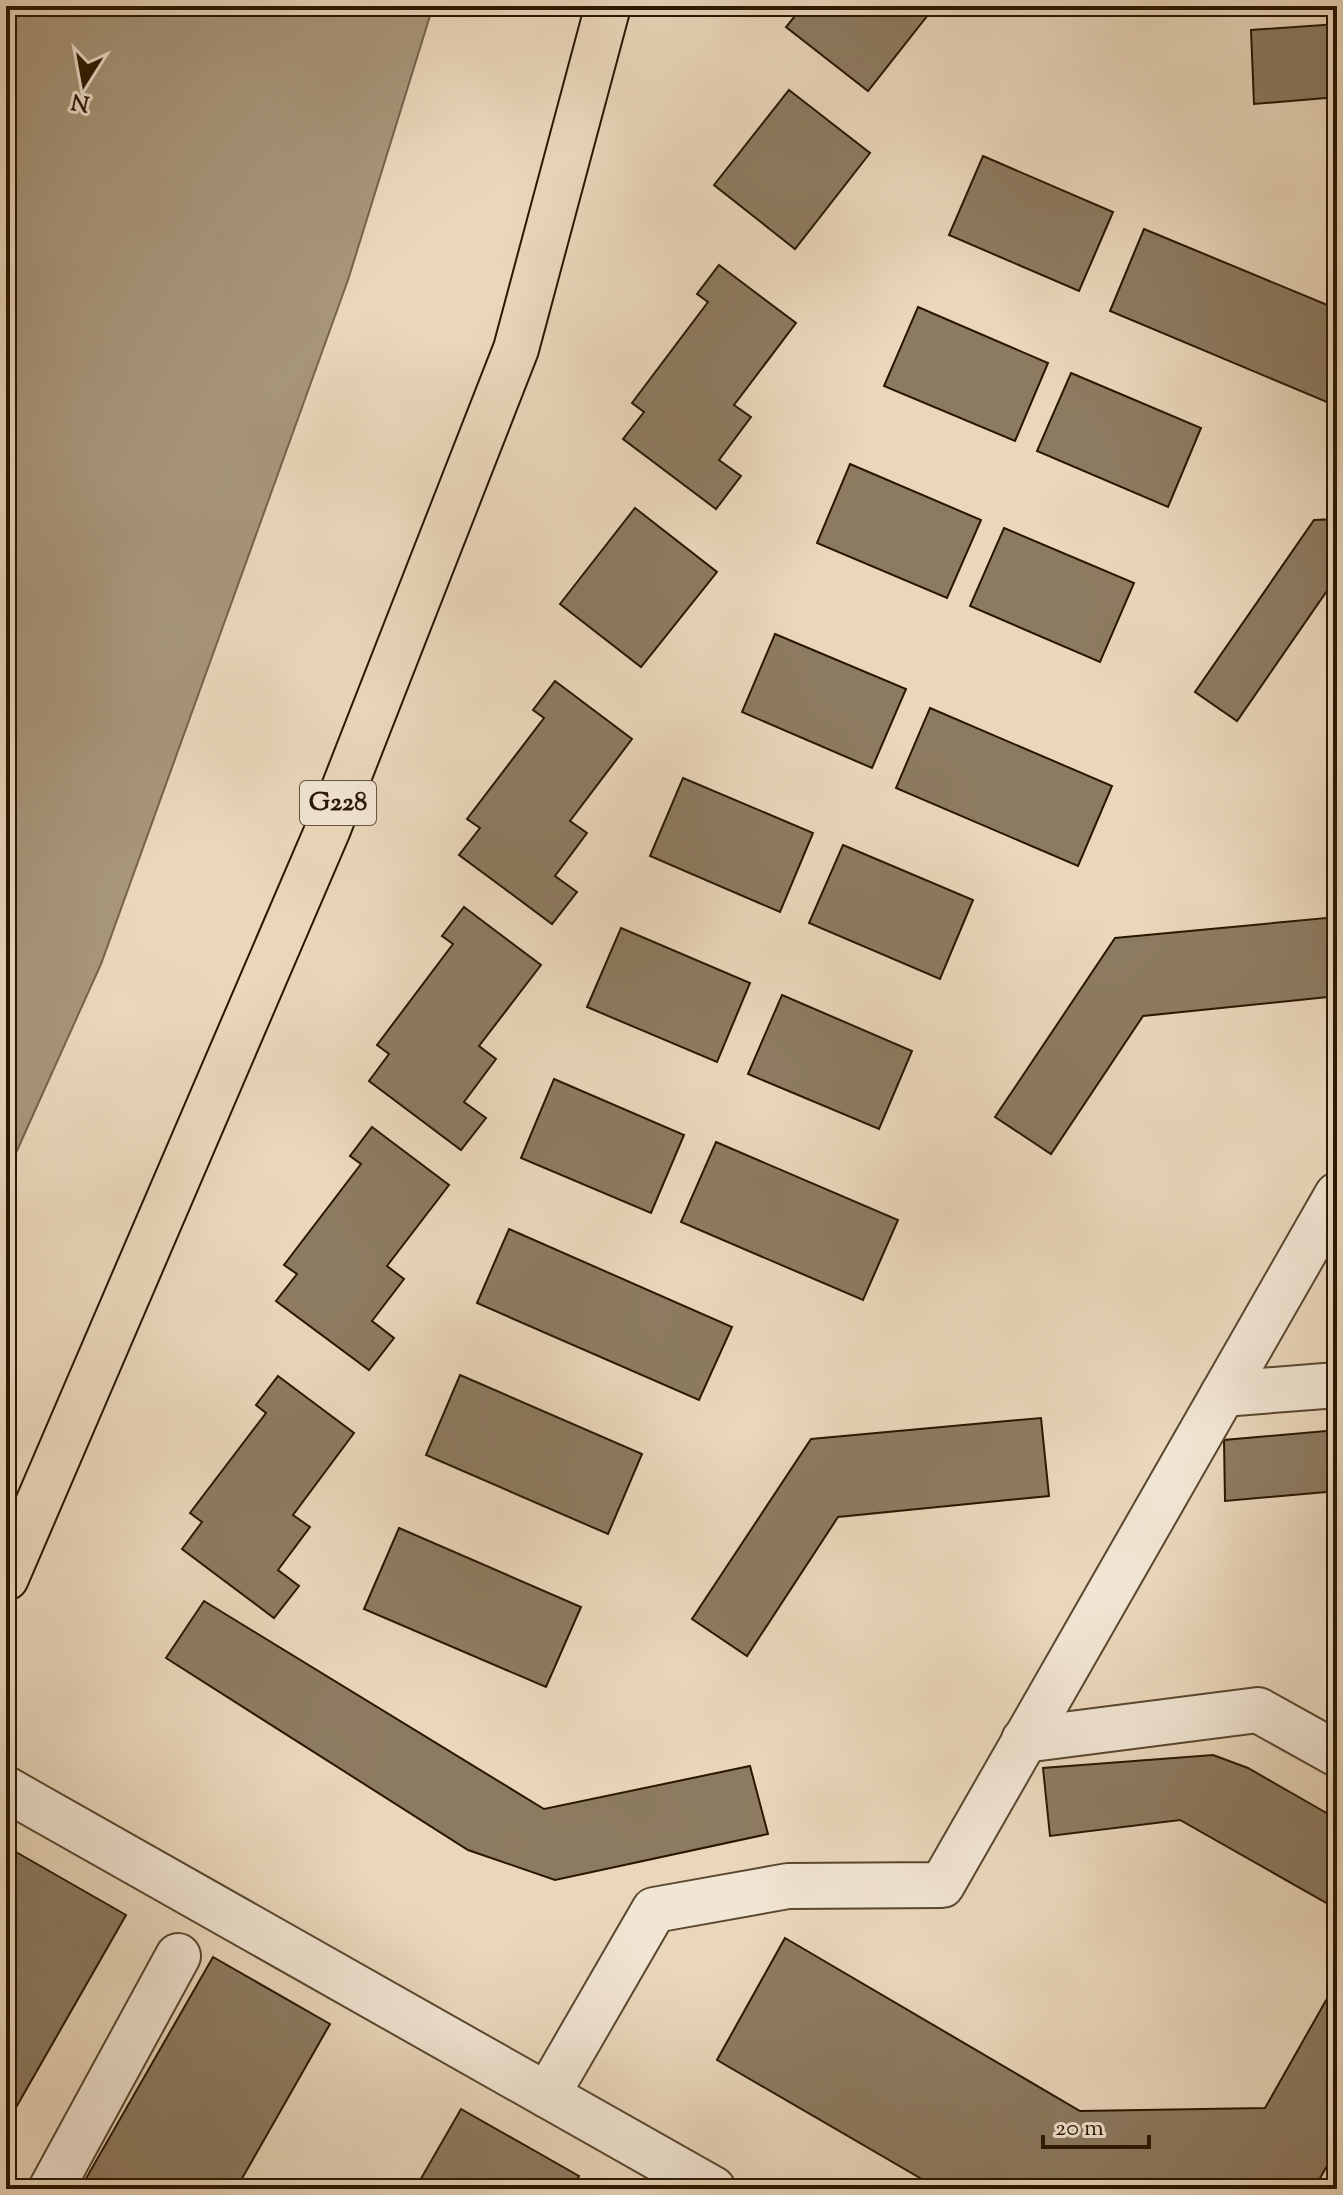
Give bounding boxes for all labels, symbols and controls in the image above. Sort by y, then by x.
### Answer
north arrow [44,44,124,124]
text: N [69,83,92,118]
road number: G228 [300,781,376,825]
scale bar [1043,2099,1149,2149]
text: 20 m [1055,2112,1104,2146]

